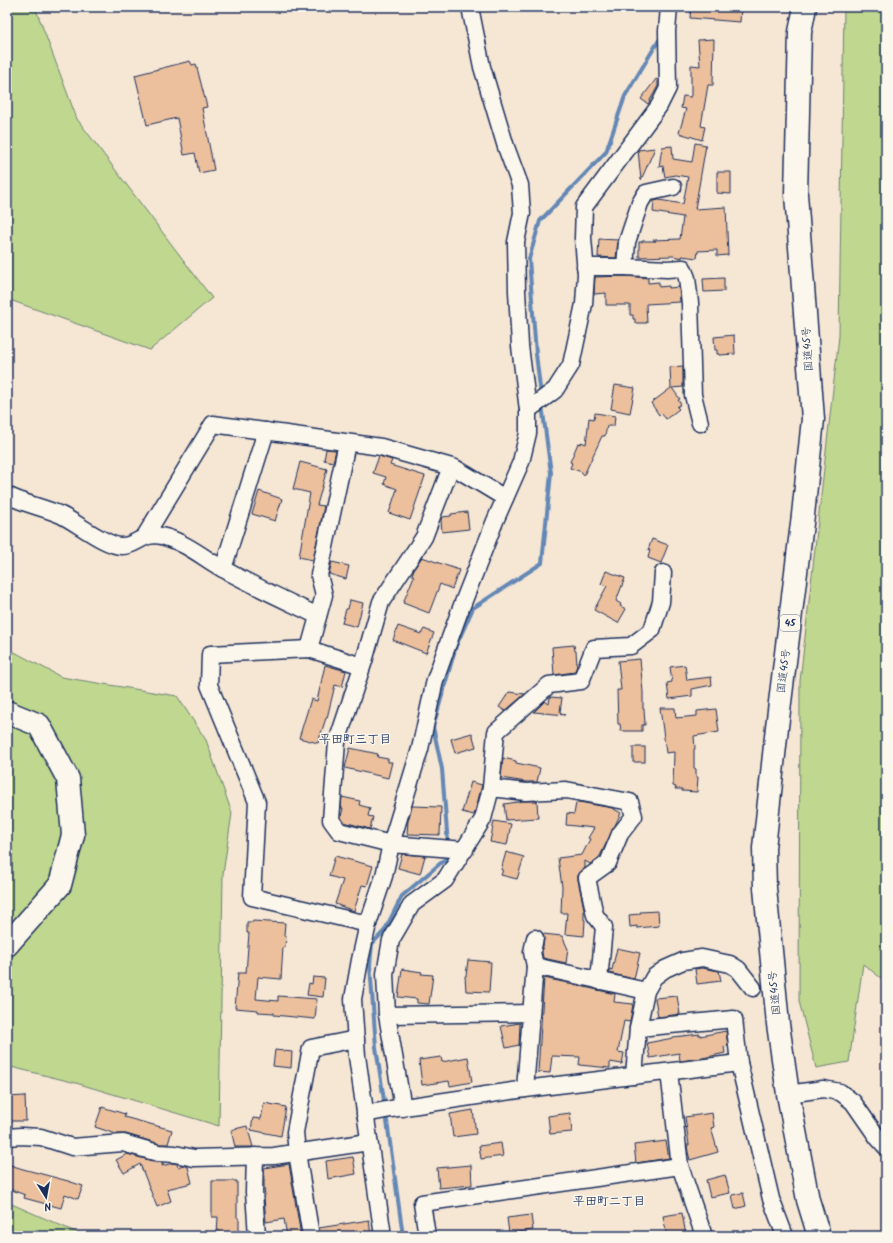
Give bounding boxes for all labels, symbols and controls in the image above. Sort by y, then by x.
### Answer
street label: 国道45号 [797,326,819,372]
road number: 45 [780,615,800,631]
street label: 国道45号 [772,648,796,694]
district label: 平田町三丁目 [319,730,391,749]
street label: 国道45号 [764,970,786,1016]
north arrow [26,1177,66,1217]
district label: 平田町二丁目 [573,1192,645,1211]
text: N [43,1196,53,1215]

